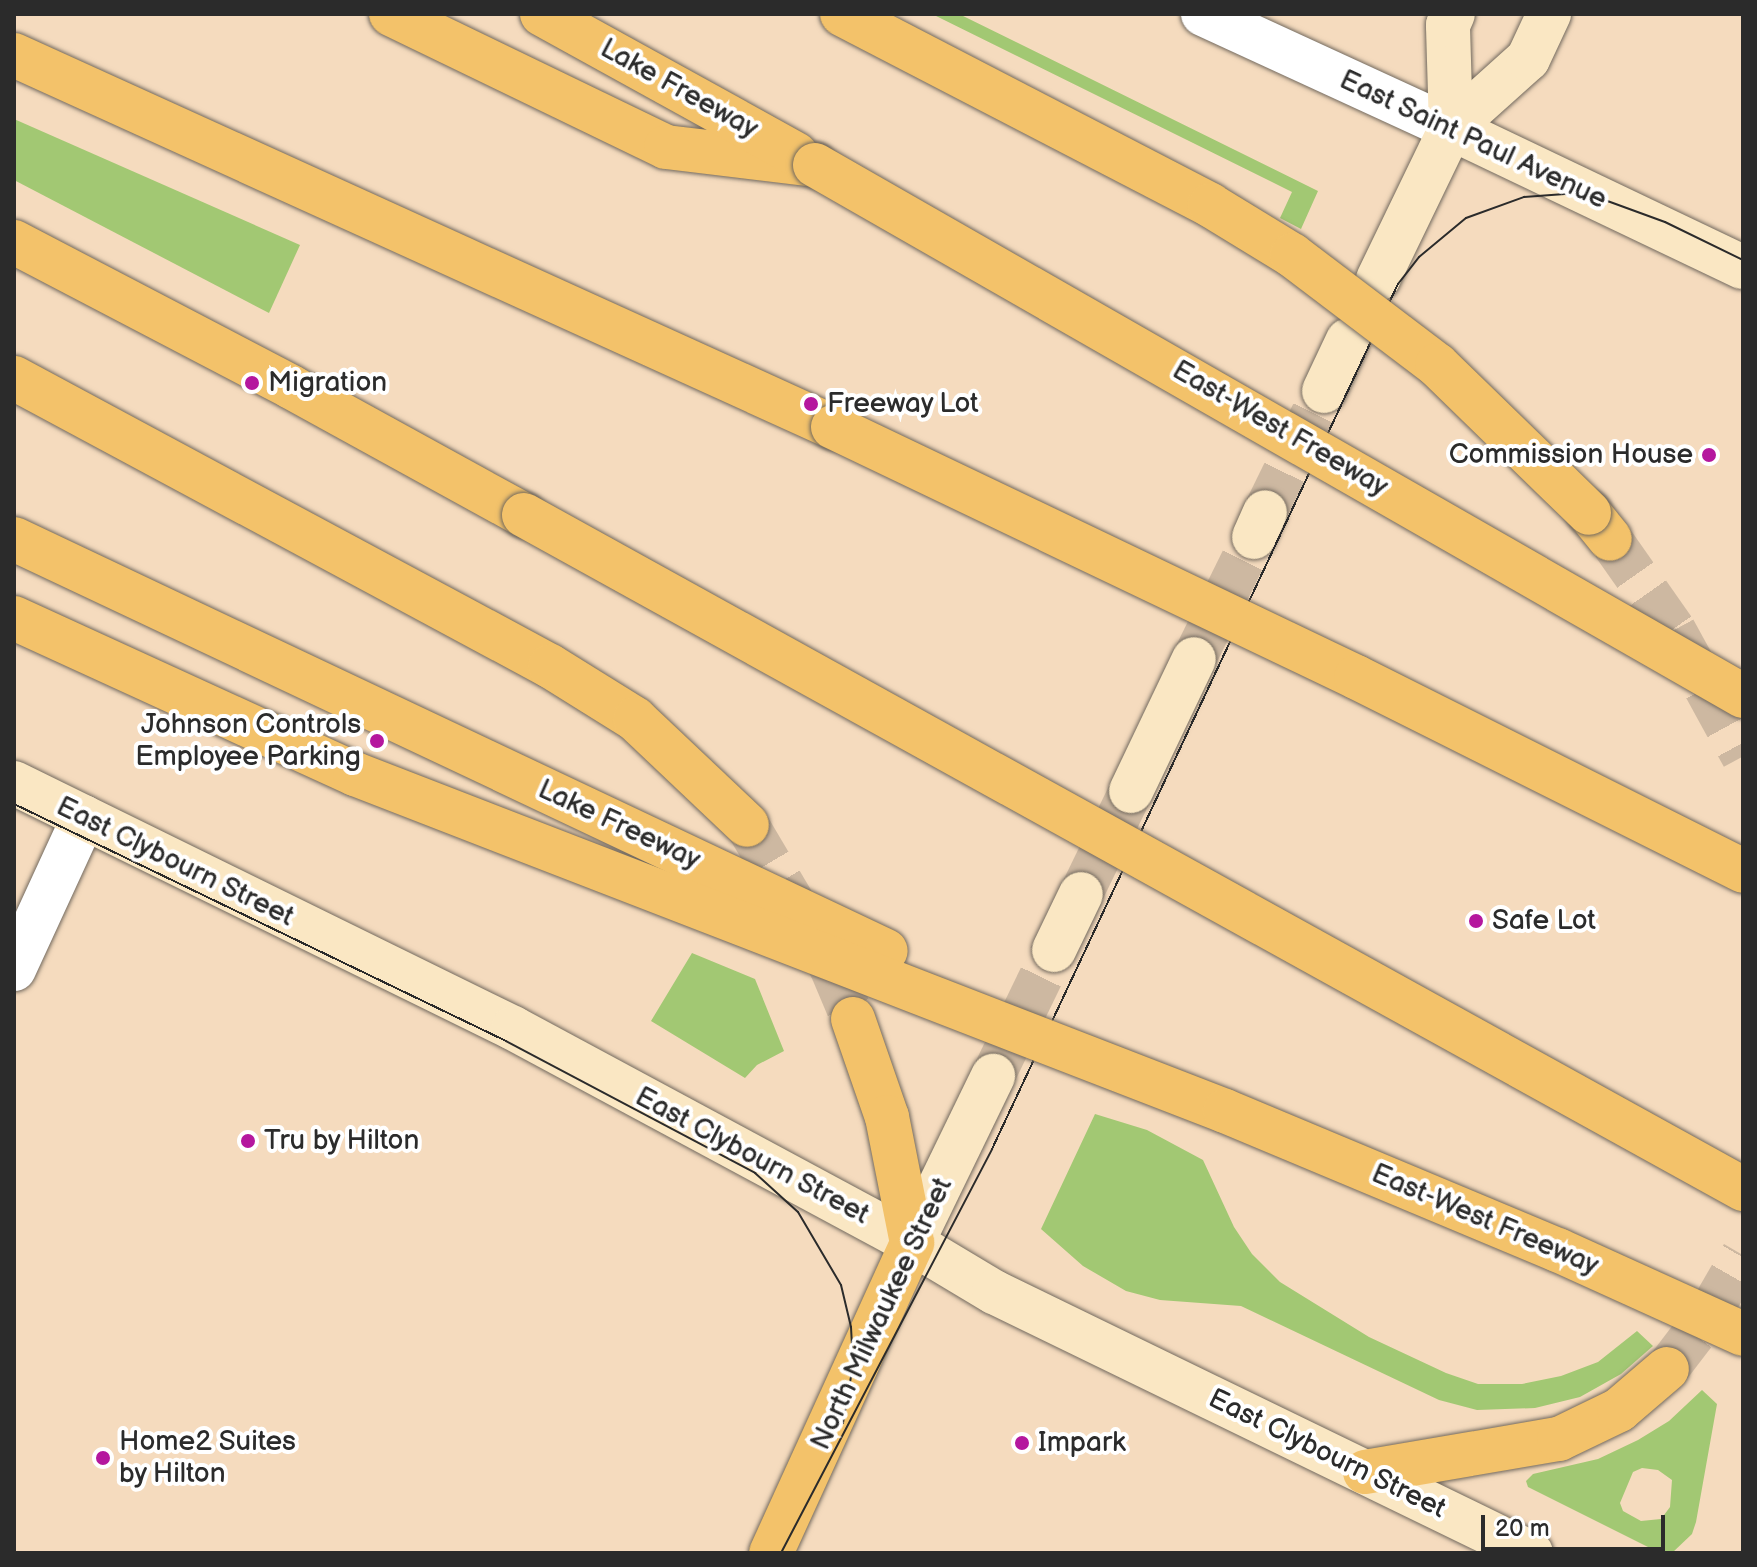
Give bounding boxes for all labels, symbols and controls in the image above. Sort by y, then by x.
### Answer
street label: Lake Freeway [594,32,764,146]
street label: East Saint Paul Avenue [1334,63,1612,217]
street label: East-West Freeway [1166,354,1394,504]
place label: Migration [268,366,387,400]
marker: Migration [243,374,261,392]
place label: Freeway Lot [827,387,981,421]
marker: Freeway Lot [802,395,820,413]
place label: Commission House [1449,438,1693,472]
marker: Commission House [1700,446,1718,464]
place label: Johnson Controls Employee Parking [135,708,361,774]
marker: Johnson Controls Employee Parking [368,732,386,750]
street label: Lake Freeway [533,773,705,877]
street label: East Clybourn Street [51,790,299,934]
place label: Safe Lot [1492,904,1596,938]
marker: Safe Lot [1467,912,1485,930]
street label: East Clybourn Street [629,1080,875,1232]
place label: Tru by Hilton [264,1124,421,1158]
marker: Tru by Hilton [239,1132,257,1150]
street label: East-West Freeway [1366,1157,1604,1283]
street label: North Milwaukee Street [804,1172,960,1456]
street label: East Clybourn Street [1203,1382,1451,1526]
place label: Home2 Suites by Hilton [119,1425,297,1491]
place label: Impark [1038,1426,1126,1460]
marker: Impark [1013,1434,1031,1452]
marker: Home2 Suites by Hilton [94,1449,112,1467]
scale bar [1485,1499,1669,1549]
text: 20 m [1495,1514,1550,1543]

